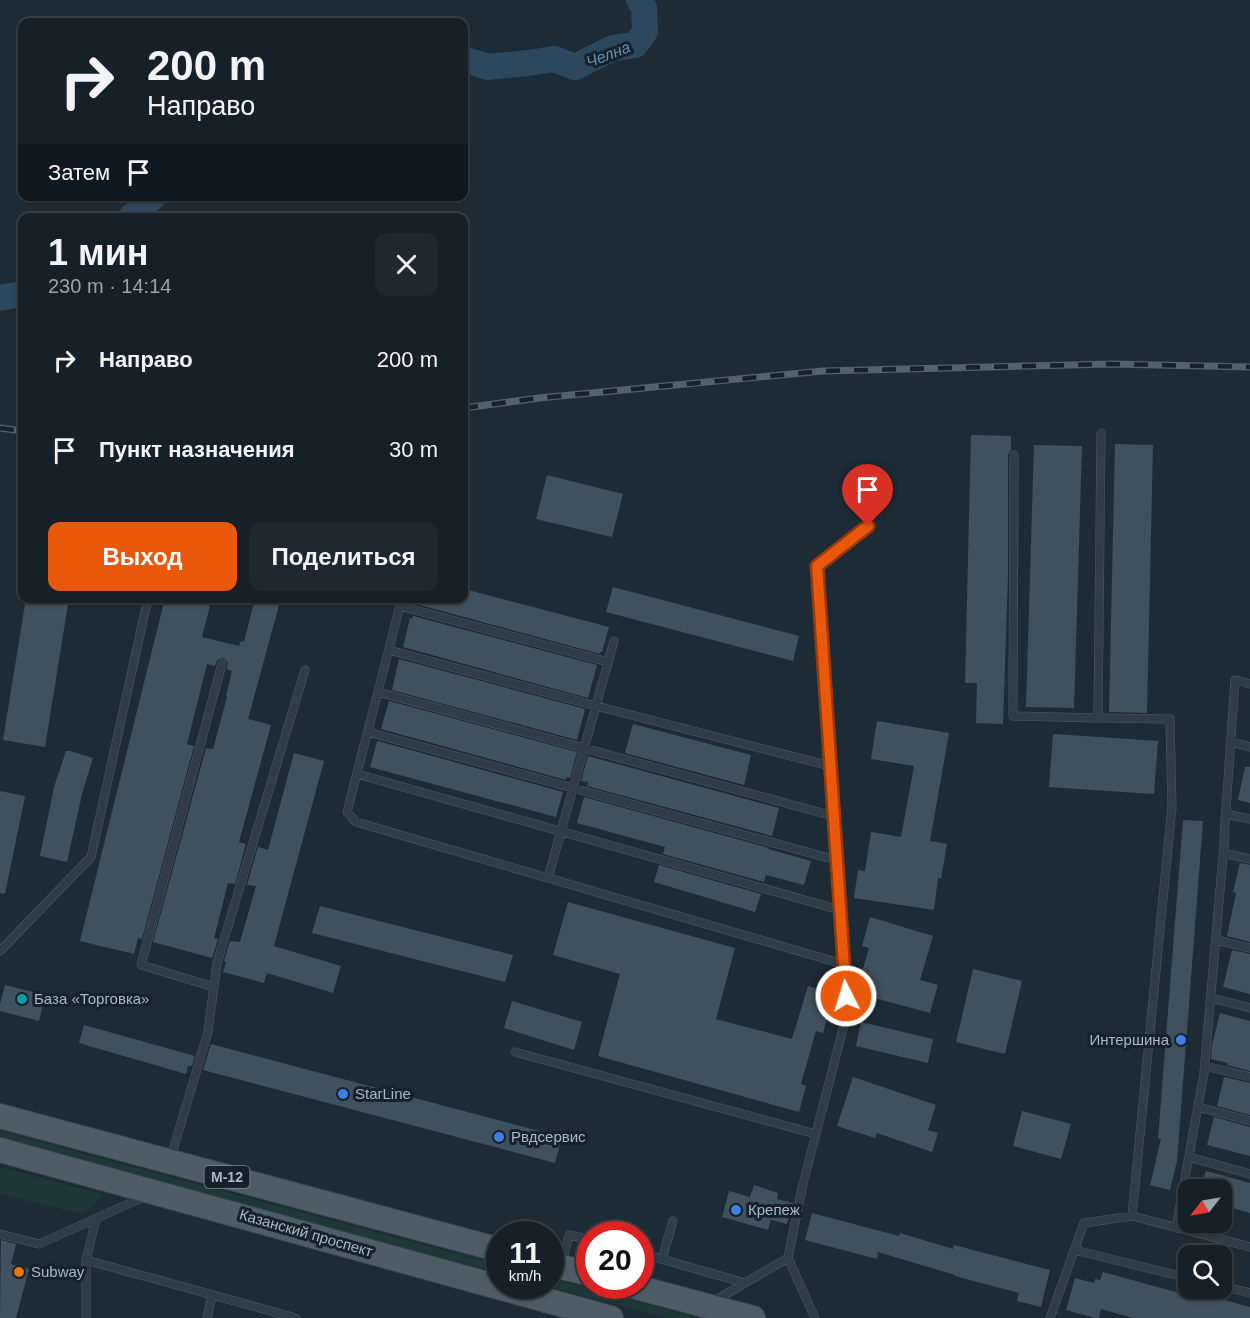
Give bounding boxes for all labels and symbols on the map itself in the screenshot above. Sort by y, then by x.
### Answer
water label: Челна [584,38,633,71]
pin [842,464,893,526]
position arrow [814,964,878,1028]
place label: База «Торговка» [34,990,149,1007]
marker: База «Торговка» [15,992,29,1006]
place label: Интершина [1090,1031,1170,1048]
marker: Интершина [1174,1033,1188,1047]
place label: StarLine [355,1085,411,1102]
marker: StarLine [336,1087,350,1101]
place label: Рвдсервис [511,1128,586,1145]
marker: Рвдсервис [492,1130,506,1144]
road number: М-12 [204,1166,250,1188]
north arrow [1178,1179,1232,1233]
place label: Крепеж [748,1201,800,1218]
marker: Крепеж [729,1203,743,1217]
street label: Казанский проспект [238,1205,375,1260]
speed limit sign: 20 [576,1221,654,1299]
place label: Subway [31,1263,85,1280]
marker: Subway [12,1265,26,1279]

